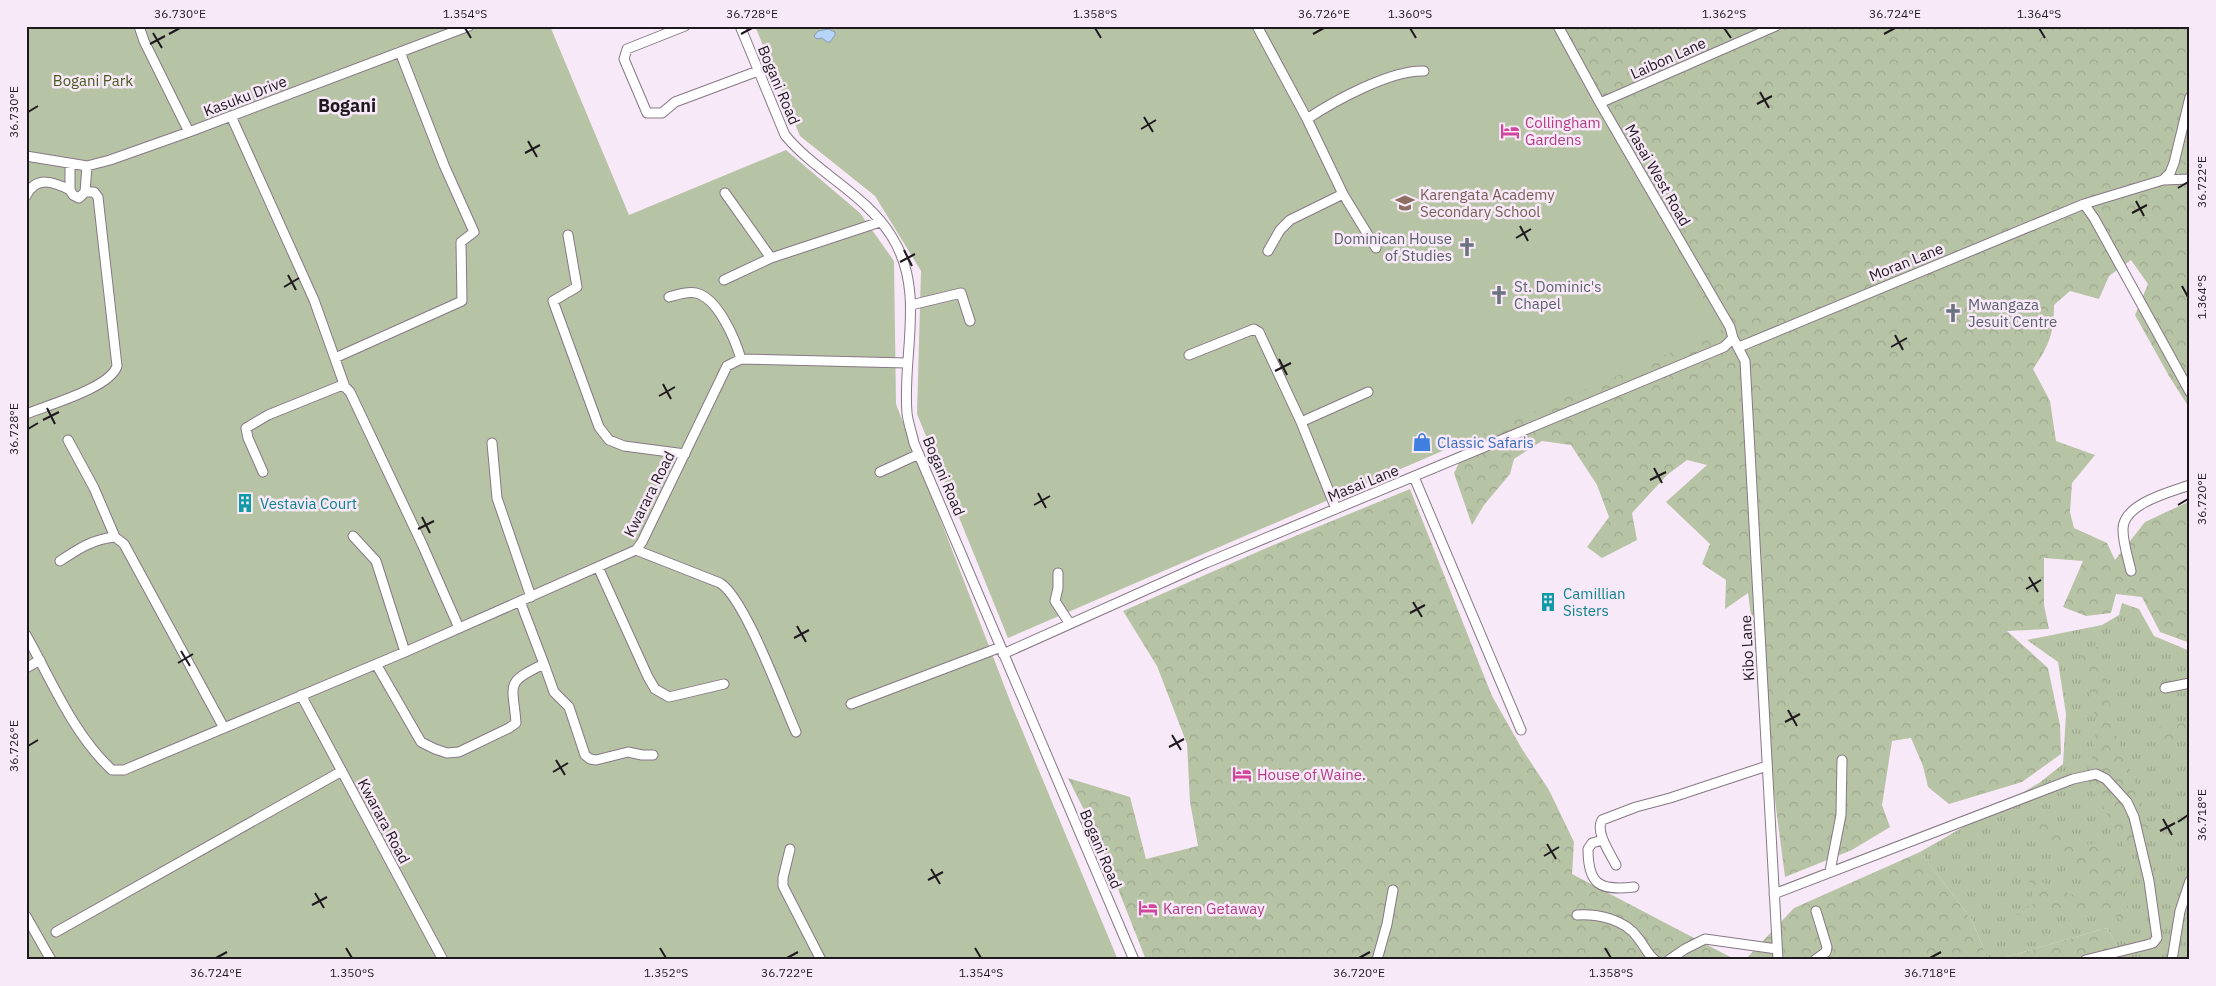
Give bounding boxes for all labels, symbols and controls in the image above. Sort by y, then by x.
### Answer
text: 36.730°E [154,6,206,21]
text: 1.354°S [443,6,487,21]
text: 36.728°E [726,6,778,21]
text: 1.358°S [1073,6,1117,21]
text: 36.726°E [1298,6,1350,21]
text: 1.360°S [1388,6,1432,21]
text: 1.362°S [1702,6,1746,21]
text: 36.724°E [1869,6,1921,21]
text: 1.364°S [2017,6,2061,21]
street label: Laibon Lane [1627,33,1709,83]
street label: Bogani Road [754,42,804,128]
park label: Bogani Park [53,71,133,90]
street label: Kasuku Drive [201,71,289,121]
text: 36.730°E [6,86,21,138]
district label: Bogani [318,94,376,117]
place label: Collingham Gardens [1525,113,1601,149]
hotel icon: Collingham Gardens [1499,120,1521,142]
street label: Masai West Road [1621,121,1695,229]
text: 36.722°E [2194,156,2209,208]
place label: Karengata Academy Secondary School [1420,185,1555,221]
school or university icon: Karengata Academy Secondary School [1394,192,1416,214]
place label: Dominican House of Studies [1334,229,1452,265]
church icon: Dominican House of Studies [1456,236,1478,258]
street label: Moran Lane [1866,239,1946,285]
text: 1.364°S [2194,275,2209,319]
place label: St. Dominic's Chapel [1514,277,1602,313]
church icon: St. Dominic's Chapel [1488,284,1510,306]
place label: Mwangaza Jesuit Centre [1968,295,2057,331]
church icon: Mwangaza Jesuit Centre [1942,302,1964,324]
text: 36.728°E [6,403,21,455]
shop icon: Classic Safaris [1411,431,1433,453]
street label: Bogani Road [919,433,969,519]
place label: Classic Safaris [1437,433,1534,452]
street label: Kwarara Road [619,448,679,540]
street label: Masai Lane [1325,460,1401,506]
text: 36.720°E [2194,473,2209,525]
building icon: Vestavia Court [234,492,256,514]
place label: Vestavia Court [260,494,357,513]
place label: Camillian Sisters [1563,584,1626,620]
building icon: Camillian Sisters [1537,591,1559,613]
street label: Kibo Lane [1736,614,1758,682]
text: 36.726°E [6,720,21,772]
hotel icon: House of Waine. [1231,763,1253,785]
place label: House of Waine. [1257,765,1366,784]
street label: Kwarara Road [354,775,414,867]
text: 36.718°E [2194,789,2209,841]
street label: Bogani Road [1076,806,1126,892]
hotel icon: Karen Getaway [1137,897,1159,919]
place label: Karen Getaway [1163,899,1265,918]
text: 36.724°E [190,965,242,980]
text: 1.350°S [330,965,374,980]
text: 1.352°S [644,965,688,980]
text: 36.722°E [761,965,813,980]
text: 1.354°S [959,965,1003,980]
text: 36.720°E [1333,965,1385,980]
text: 1.358°S [1589,965,1633,980]
text: 36.718°E [1904,965,1956,980]

